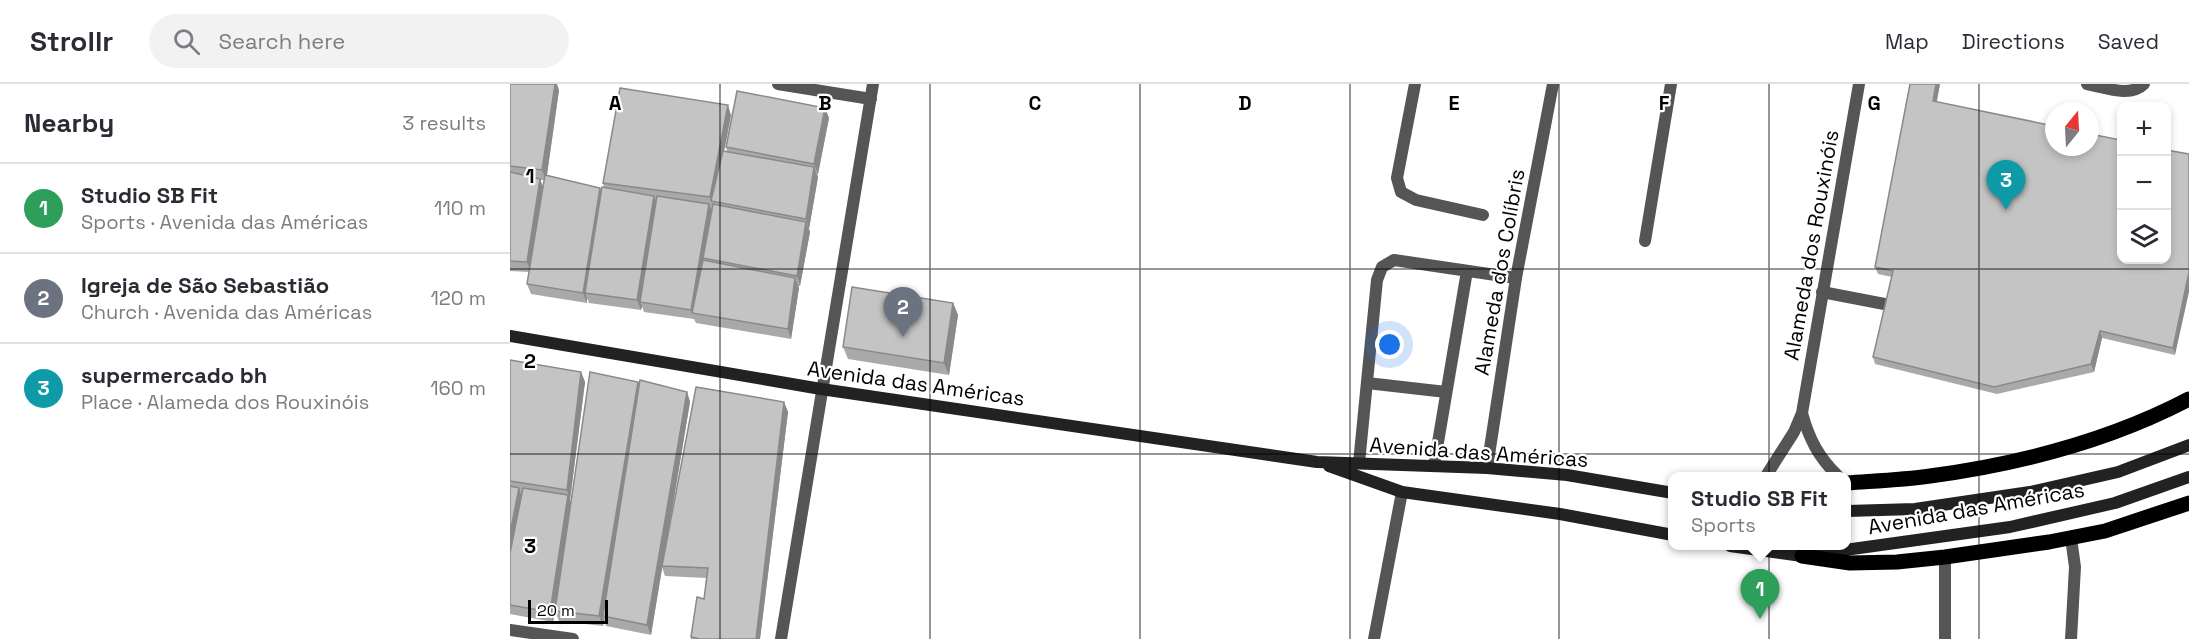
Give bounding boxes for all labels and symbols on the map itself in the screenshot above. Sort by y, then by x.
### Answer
text: A [609,90,622,116]
text: B [818,90,832,116]
text: C [1029,90,1042,116]
text: D [1238,90,1252,116]
text: E [1448,90,1460,116]
text: F [1659,90,1670,116]
text: G [1867,90,1881,116]
north arrow [2045,102,2099,156]
street label: Alameda dos Rouxinóis [1777,128,1845,362]
pin: 3 [1986,160,2026,210]
text: 1 [525,163,535,189]
street label: Alameda dos Colíbris [1468,167,1530,377]
pin: 2 [884,288,922,337]
your location [1375,330,1404,359]
text: 2 [524,348,536,374]
street label: Avenida das Américas [806,354,1026,412]
street label: Avenida das Américas [1369,431,1589,473]
street label: Avenida das Américas [1866,476,2086,540]
text: 3 [524,533,536,559]
pin: 1 [1740,570,1780,619]
scale bar [528,597,608,624]

